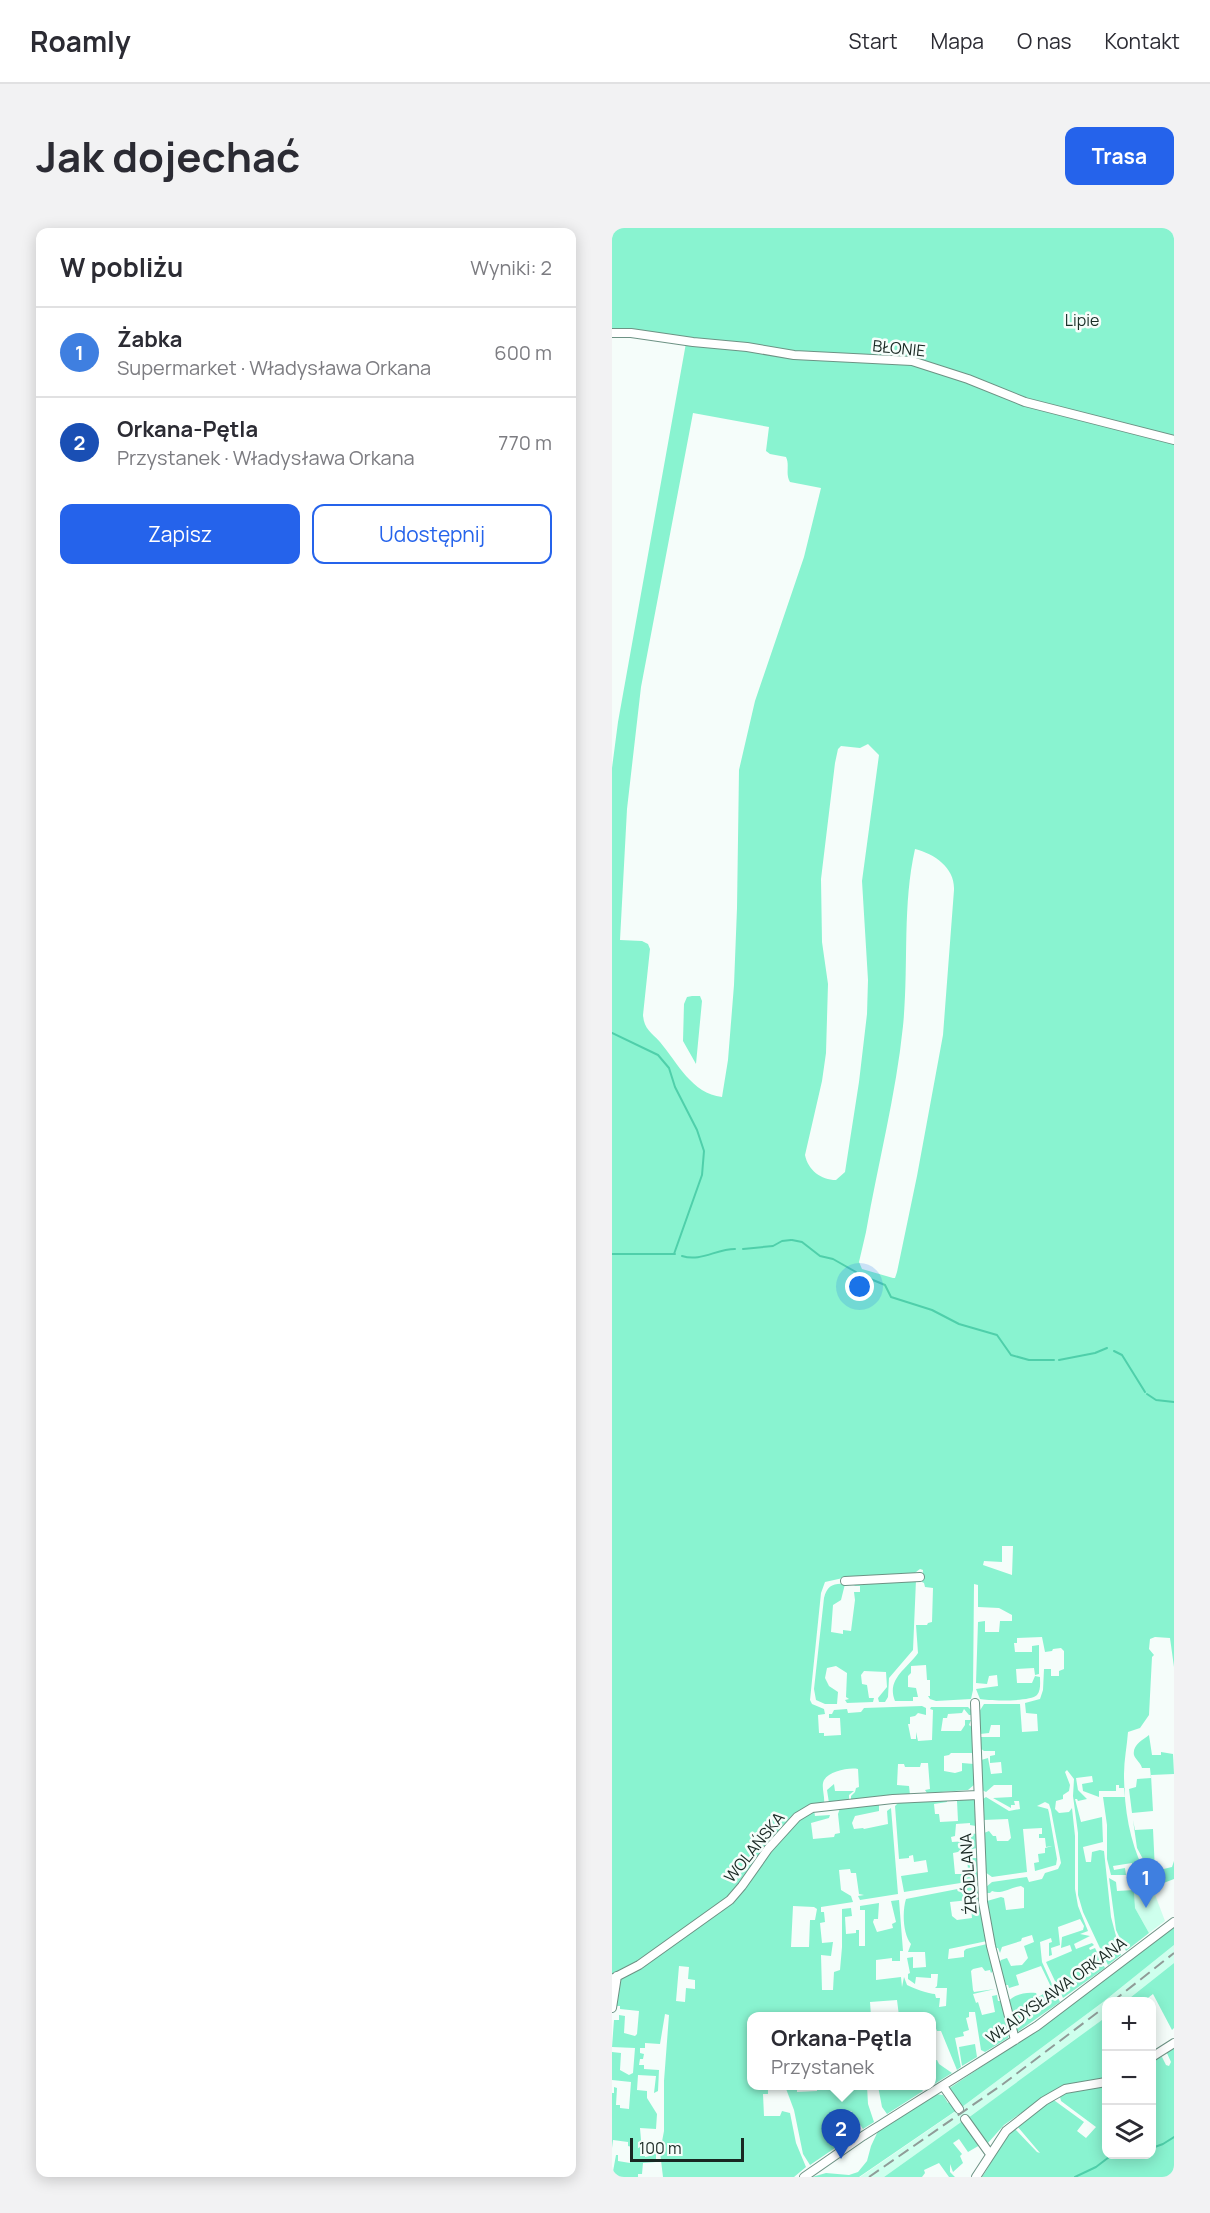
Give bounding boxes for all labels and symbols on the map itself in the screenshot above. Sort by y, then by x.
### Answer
park label: Lipie [1065,309,1099,331]
street label: BŁONIE [871,334,927,362]
your location [845,1272,874,1301]
street label: WOLAŃSKA [719,1807,789,1887]
street label: ŹRÓDLANA [954,1833,982,1915]
pin: 1 [1126,1858,1166,1908]
street label: WŁADYSŁAWA ORKANA [981,1931,1131,2049]
pin: 2 [822,2110,860,2159]
scale bar [630,2135,744,2162]

